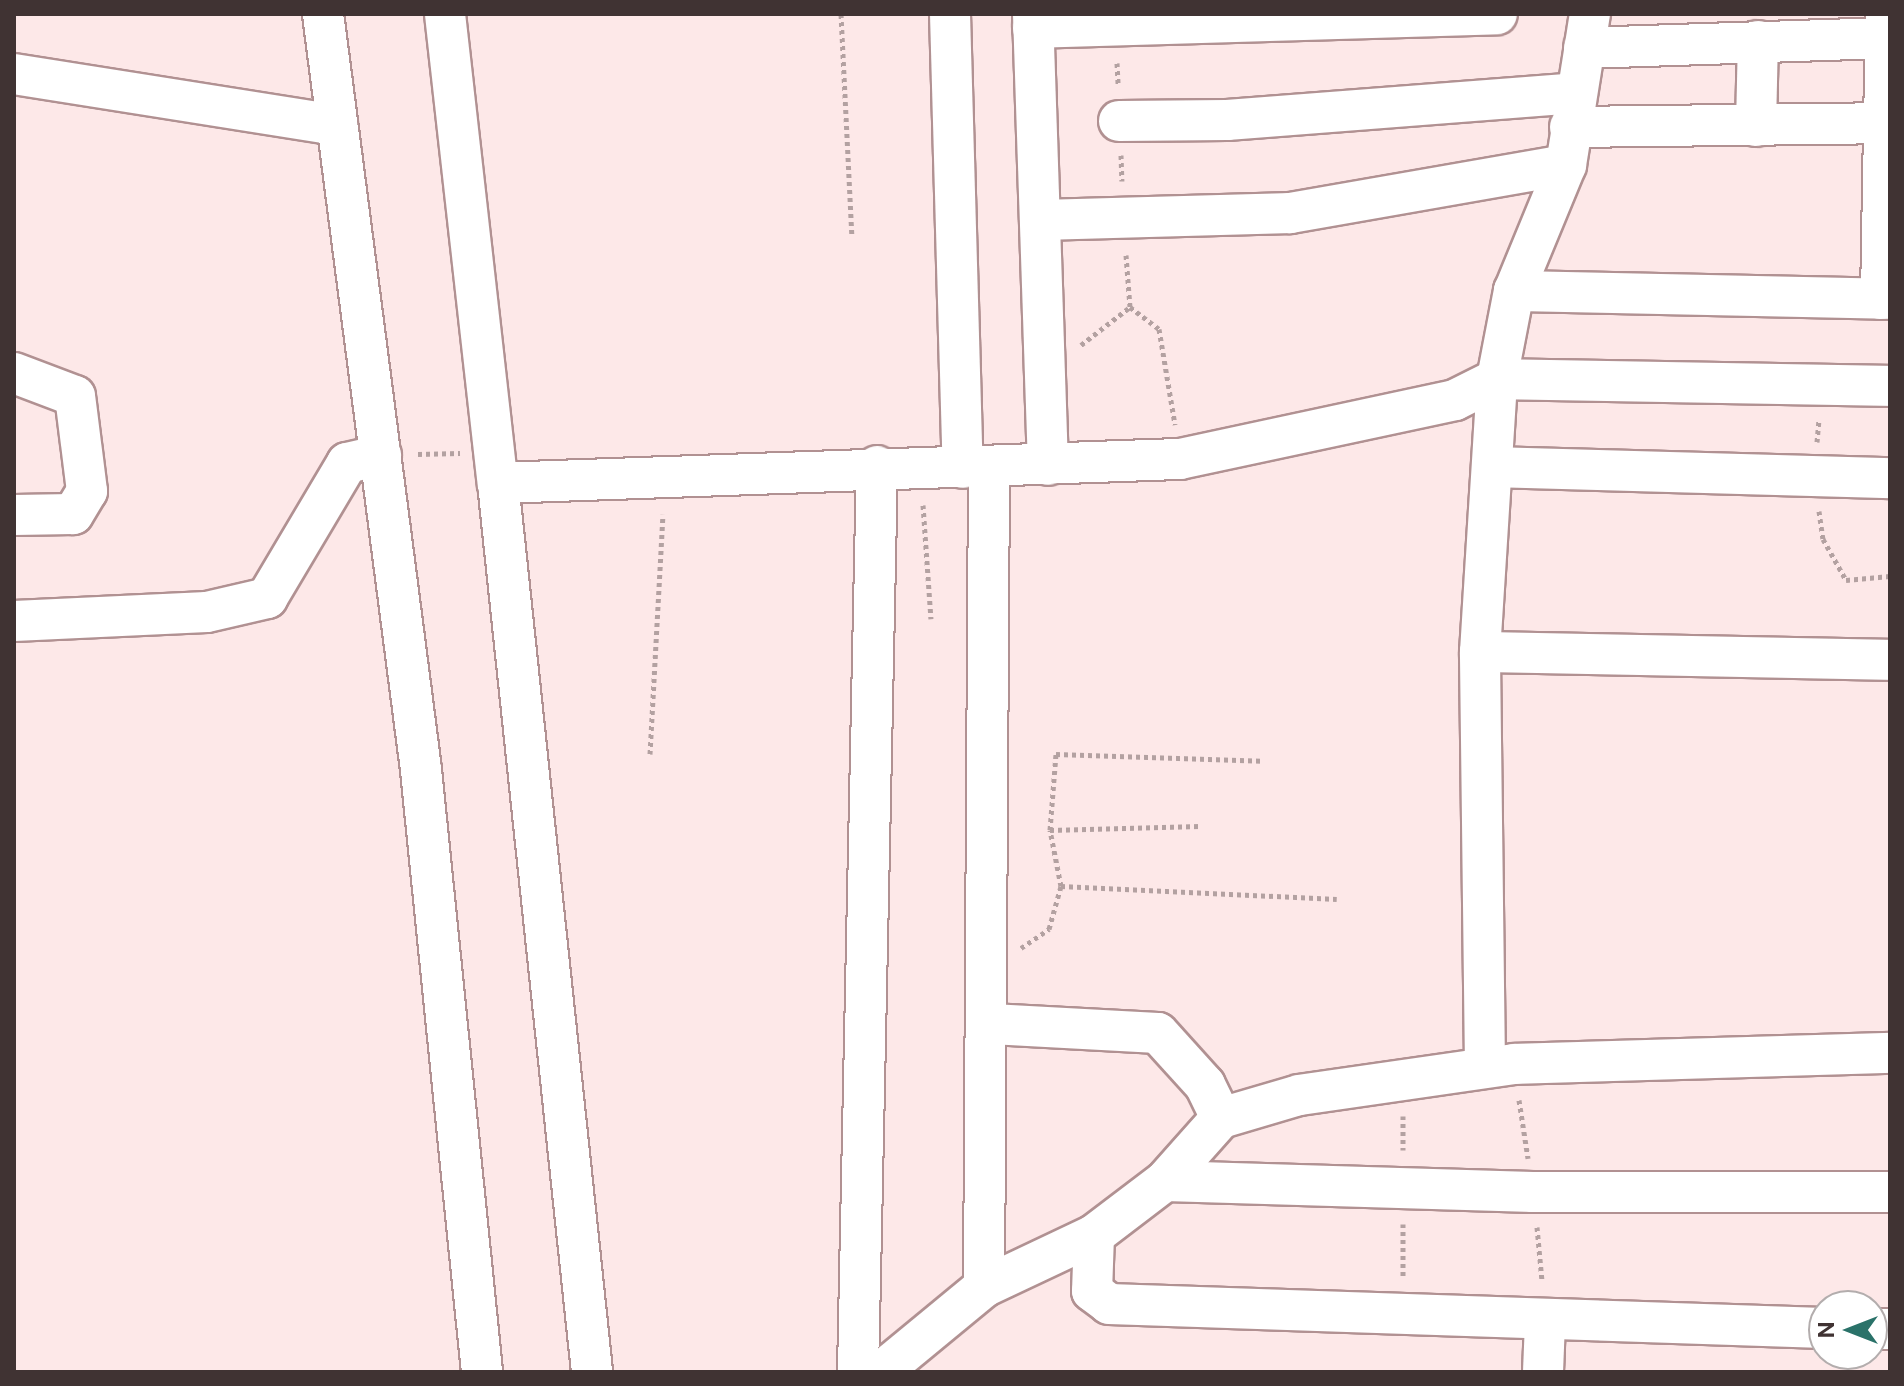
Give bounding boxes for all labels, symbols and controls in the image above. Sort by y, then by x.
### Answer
north arrow [1808,1290,1888,1370]
text: N [1813,1321,1839,1339]

